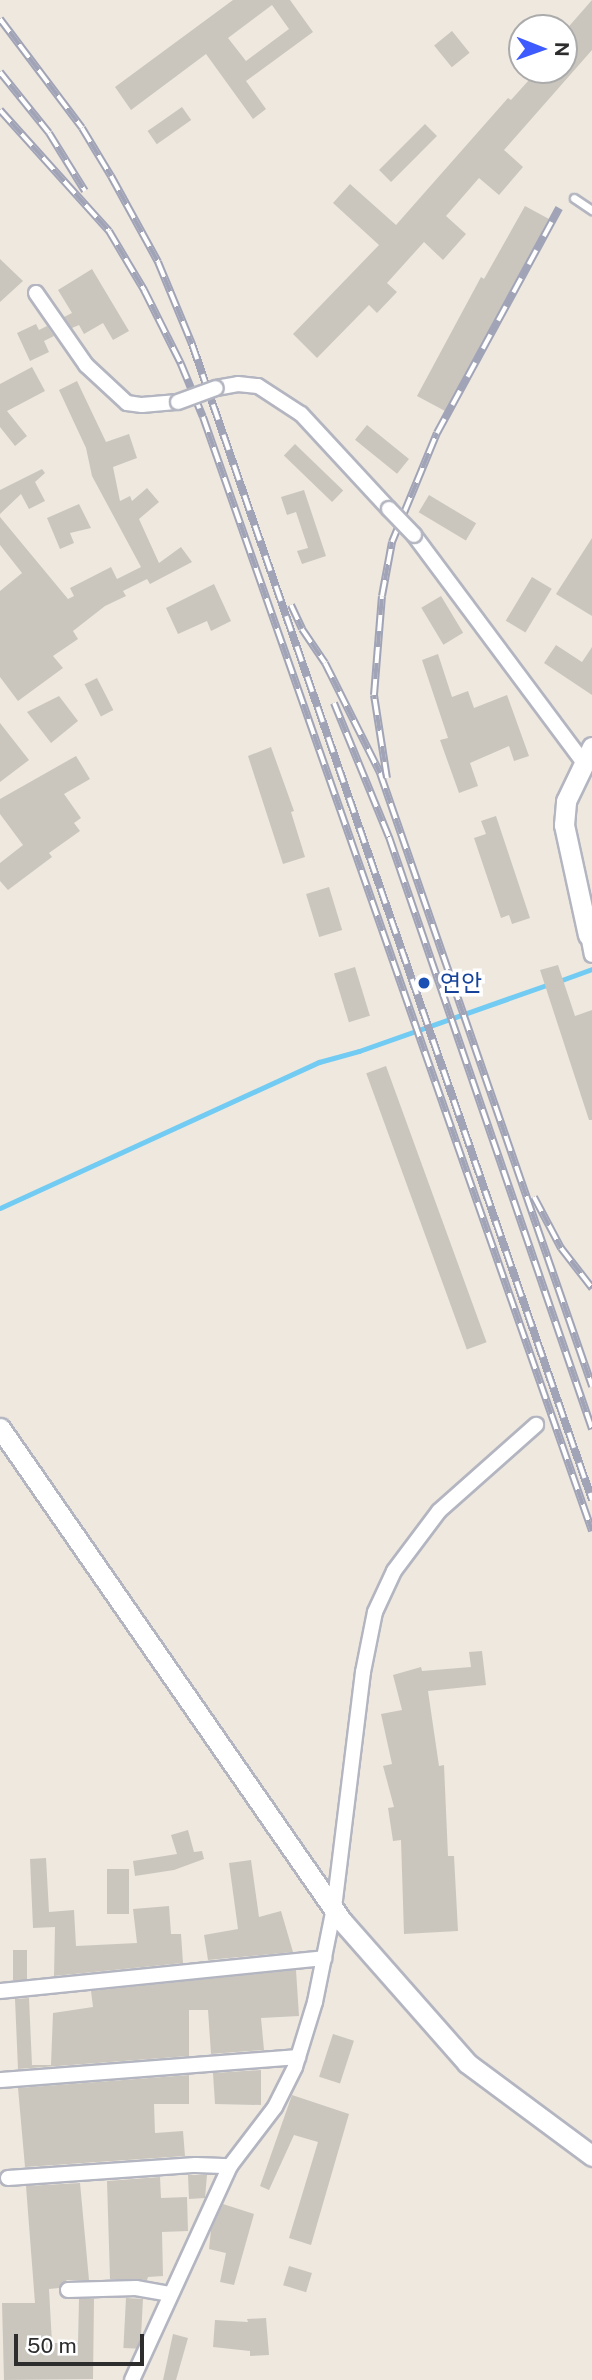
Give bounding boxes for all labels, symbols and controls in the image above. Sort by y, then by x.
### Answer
north arrow [508,14,578,84]
text: N [551,42,573,57]
place label: 연안 [440,969,482,997]
marker: 연안 [414,973,434,993]
scale bar [18,2320,147,2364]
text: 50 m [27,2333,77,2358]

